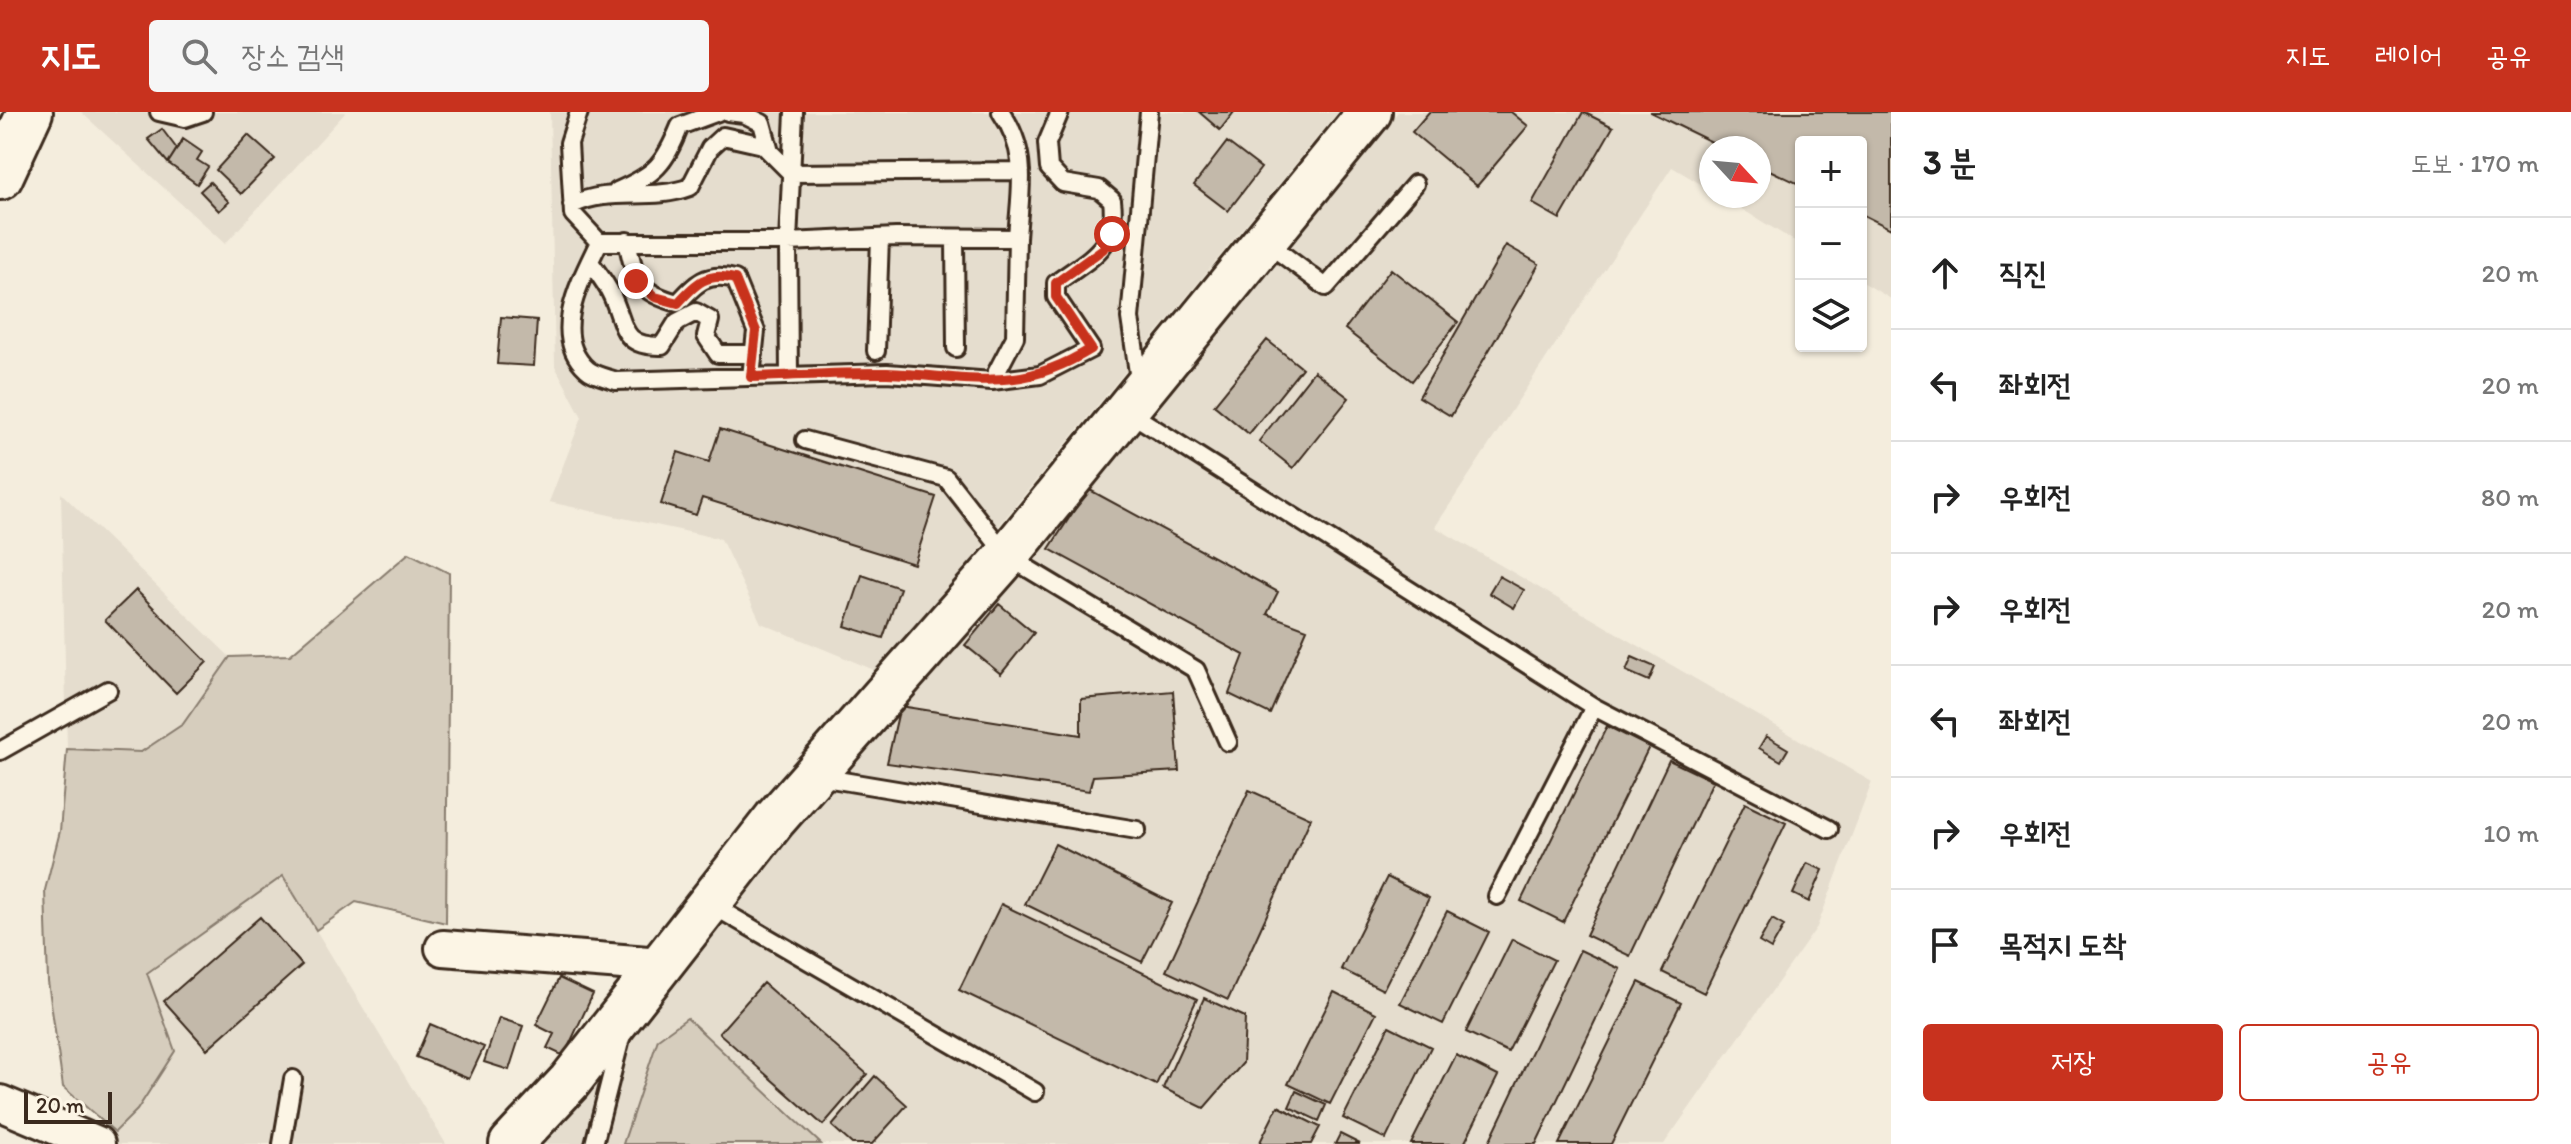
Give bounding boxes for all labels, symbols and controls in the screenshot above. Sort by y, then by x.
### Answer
search box [149,20,709,92]
text: 지도 [40,32,101,78]
icon: search [177,34,221,78]
text: 장소 검색 [241,37,344,74]
text: 지도 [2285,38,2330,72]
text: 레이어 [2374,38,2442,72]
text: 공유 [2486,38,2531,72]
north arrow [1699,136,1771,208]
map controls [1795,136,1867,352]
button: + [1795,136,1867,208]
text: 3 분 [1923,142,1977,183]
text: 도보 · 170 m [2411,147,2539,179]
button: − [1795,208,1867,280]
route start [1094,216,1130,252]
icon: ahead [1923,251,1967,295]
text: 직진 [1999,254,2047,291]
text: 20 m [2482,257,2539,289]
route end [618,263,654,299]
button: layers [1795,280,1867,352]
icon: left [1923,363,1967,407]
text: 좌회전 [1999,366,2071,403]
text: 20 m [2482,369,2539,401]
icon: right [1923,475,1967,519]
text: 우회전 [1999,478,2071,515]
text: 80 m [2481,481,2539,513]
icon: right [1923,587,1967,631]
text: 우회전 [1999,590,2071,627]
text: 20 m [2482,593,2539,625]
icon: left [1923,699,1967,743]
text: 좌회전 [1999,702,2071,739]
text: 20 m [2482,705,2539,737]
icon: right [1923,811,1967,855]
text: 우회전 [1999,814,2071,851]
text: 10 m [2483,817,2539,849]
icon: arrive [1923,923,1967,967]
text: 목적지 도착 [1999,926,2126,963]
button: 저장 [1923,1024,2223,1101]
button: 공유 [2239,1024,2539,1101]
scale bar [24,1088,112,1124]
text: 20 m [36,1092,85,1119]

